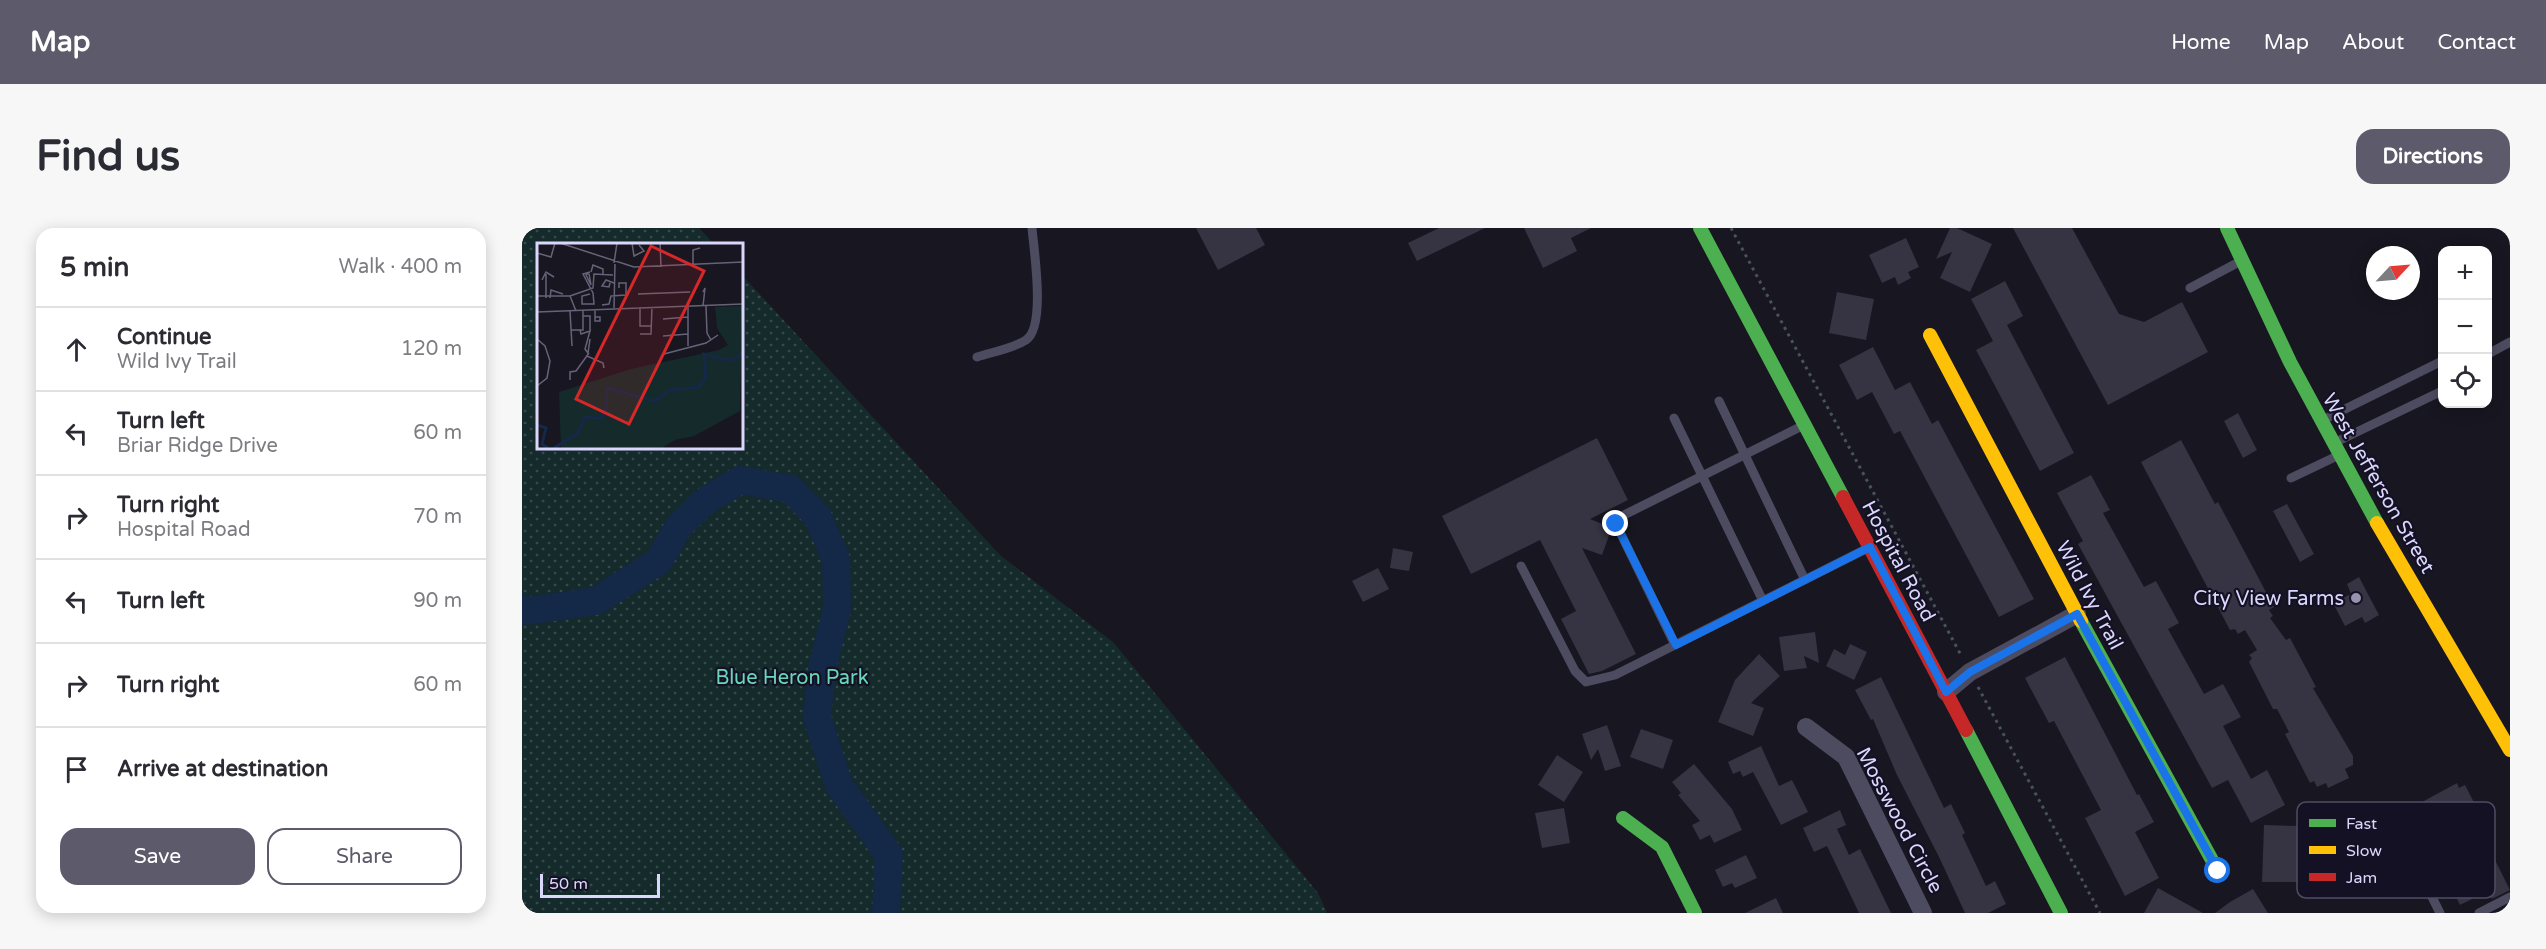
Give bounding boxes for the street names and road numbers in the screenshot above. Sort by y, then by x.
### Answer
street label: West Jefferson Street [2317,389,2440,578]
street label: Hospital Road [1856,497,1940,626]
street label: Wild Ivy Trail [2050,537,2128,654]
street label: Mosswood Circle [1851,744,1948,897]

